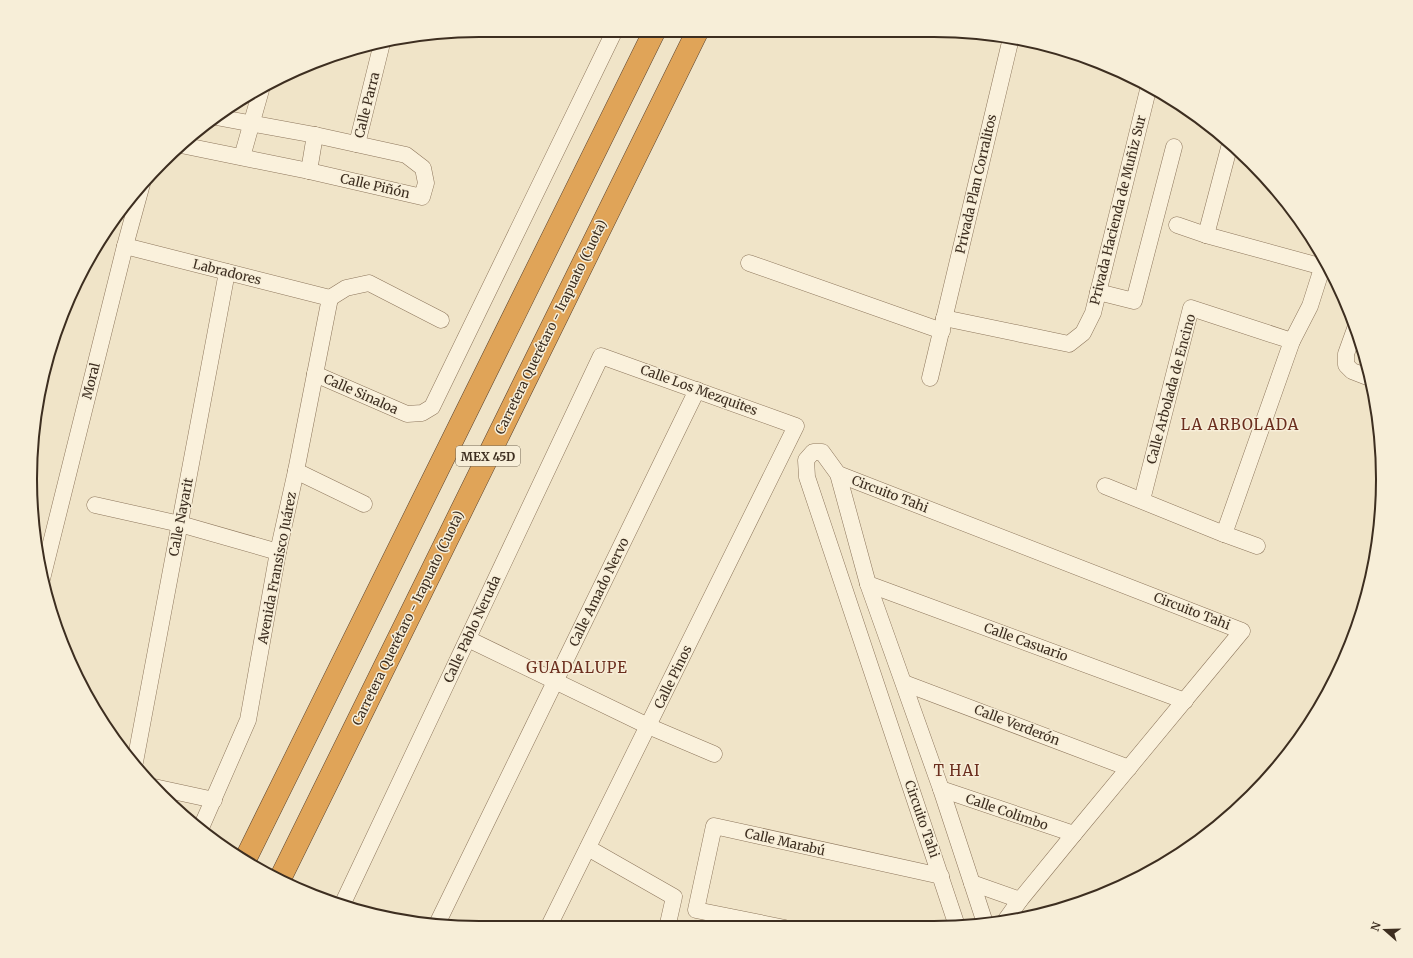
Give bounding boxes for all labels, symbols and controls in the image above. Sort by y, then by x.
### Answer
street label: Calle Parra [351,70,383,140]
street label: Privada Plan Corralitos [952,113,1000,255]
street label: Privada Hacienda de Muñiz Sur [1086,113,1150,307]
street label: Calle Piñón [339,170,412,202]
street label: Carretera Querétaro - Irapuato (Cuota) [491,217,611,437]
street label: Labradores [191,255,263,289]
street label: Calle Arbolada de Encino [1143,312,1199,466]
street label: Moral [78,361,104,401]
street label: Calle Los Mezquites [638,361,760,419]
street label: Calle Sinaloa [321,370,401,418]
district label: LA ARBOLADA [1181,415,1299,434]
road number: MEX 45D [456,446,520,466]
street label: Circuito Tahi [849,472,931,516]
street label: Calle Nayarit [165,476,197,558]
street label: Avenida Fransisco Juárez [254,490,300,647]
street label: Carretera Querétaro - Irapuato (Cuota) [348,508,468,728]
street label: Calle Amado Nervo [565,534,633,649]
street label: Calle Pablo Neruda [440,573,504,685]
street label: Circuito Tahi [1151,589,1233,633]
street label: Calle Casuario [982,619,1071,665]
street label: Calle Pinos [650,642,696,712]
district label: GUADALUPE [526,658,628,677]
street label: Calle Verderón [972,701,1062,749]
district label: T HAI [933,761,981,780]
street label: Circuito Tahi [901,778,943,860]
street label: Calle Colimbo [964,790,1051,834]
street label: Calle Marabú [743,824,827,860]
north arrow [1365,910,1405,950]
text: N [1368,920,1384,933]

